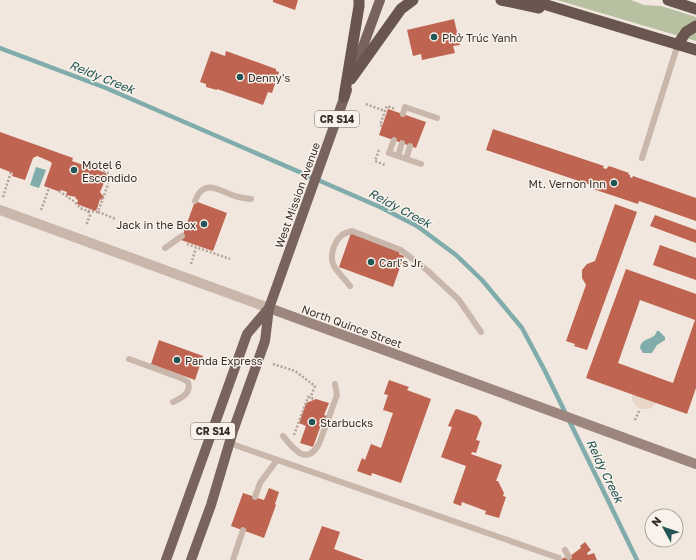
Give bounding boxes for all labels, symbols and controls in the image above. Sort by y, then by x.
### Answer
place label: Phở Trúc Yanh [442,31,517,44]
marker: Phở Trúc Yanh [429,32,439,42]
water label: Reidy Creek [67,57,138,97]
place label: Denny's [248,71,290,84]
marker: Denny's [235,72,245,82]
road number: CR S14 [315,111,359,127]
street label: West Mission Avenue [272,140,322,250]
place label: Motel 6 Escondido [82,158,137,184]
marker: Motel 6 Escondido [69,165,79,175]
place label: Mt. Vernon Inn [529,177,606,190]
marker: Mt. Vernon Inn [609,178,619,188]
water label: Reidy Creek [366,185,435,231]
place label: Jack in the Box [116,218,196,231]
marker: Jack in the Box [199,219,209,229]
place label: Carl's Jr. [379,256,423,269]
marker: Carl's Jr. [366,257,376,267]
street label: North Quince Street [300,302,404,350]
place label: Panda Express [185,354,263,367]
marker: Panda Express [172,355,182,365]
place label: Starbucks [320,416,373,429]
marker: Starbucks [307,417,317,427]
road number: CR S14 [191,423,235,439]
water label: Reidy Creek [583,437,627,506]
north arrow [644,508,684,548]
text: N [648,514,664,529]

